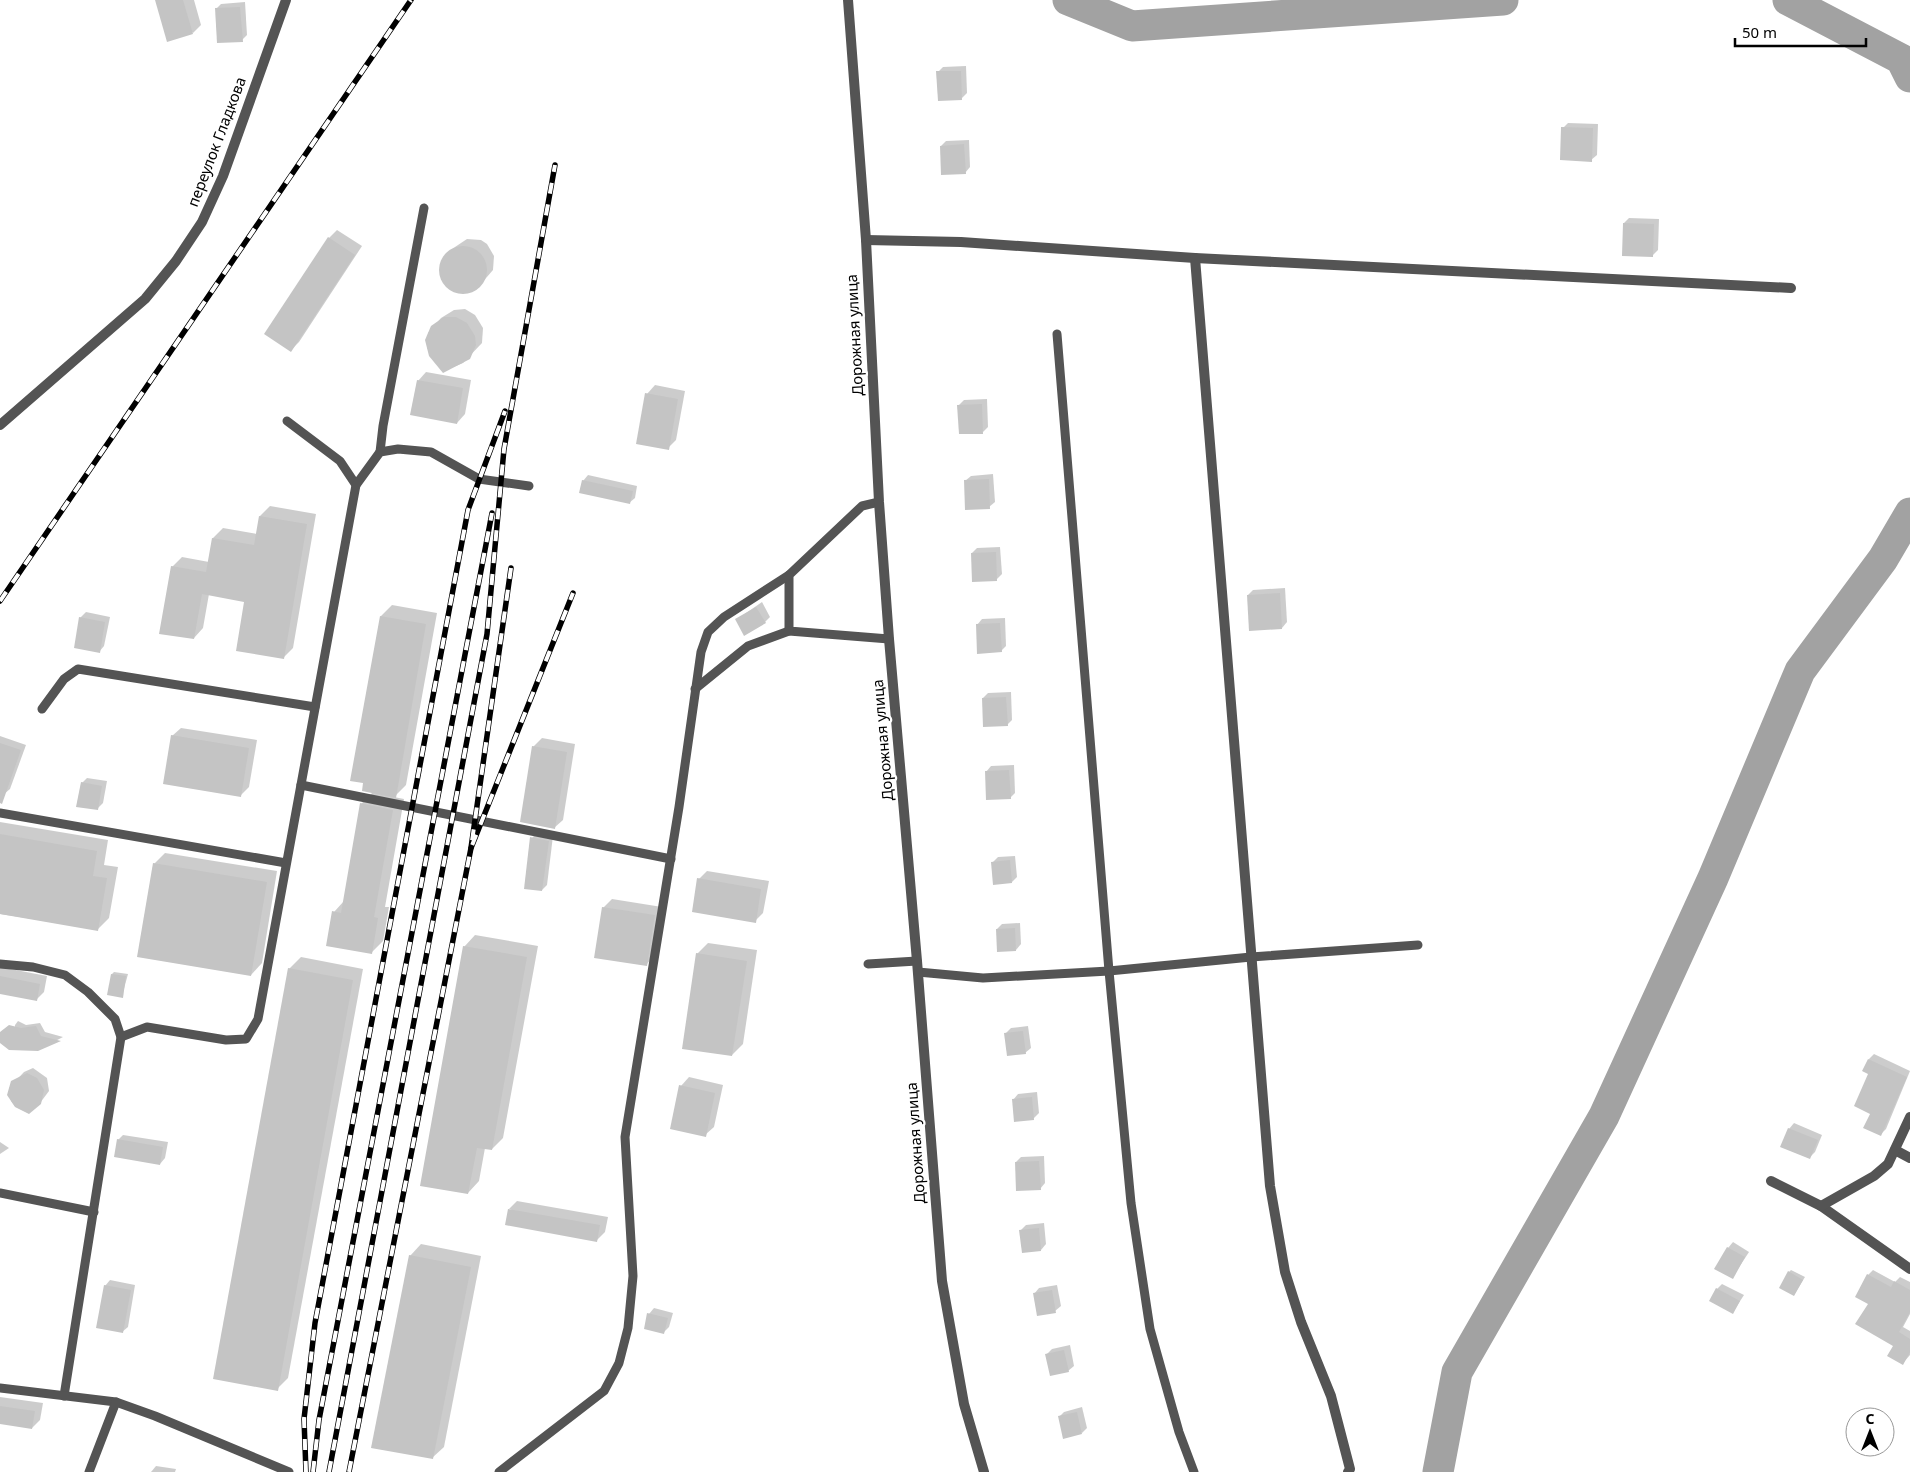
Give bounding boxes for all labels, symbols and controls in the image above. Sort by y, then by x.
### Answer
scale bar [1735,15,1866,47]
text: 50 m [1742,22,1777,42]
street label: переулок Гладкова [182,74,250,209]
street label: Дорожная улица [841,274,867,396]
street label: Дорожная улица [867,679,897,802]
street label: Дорожная улица [901,1082,929,1204]
north arrow [1845,1407,1895,1457]
text: С [1865,1409,1875,1428]

